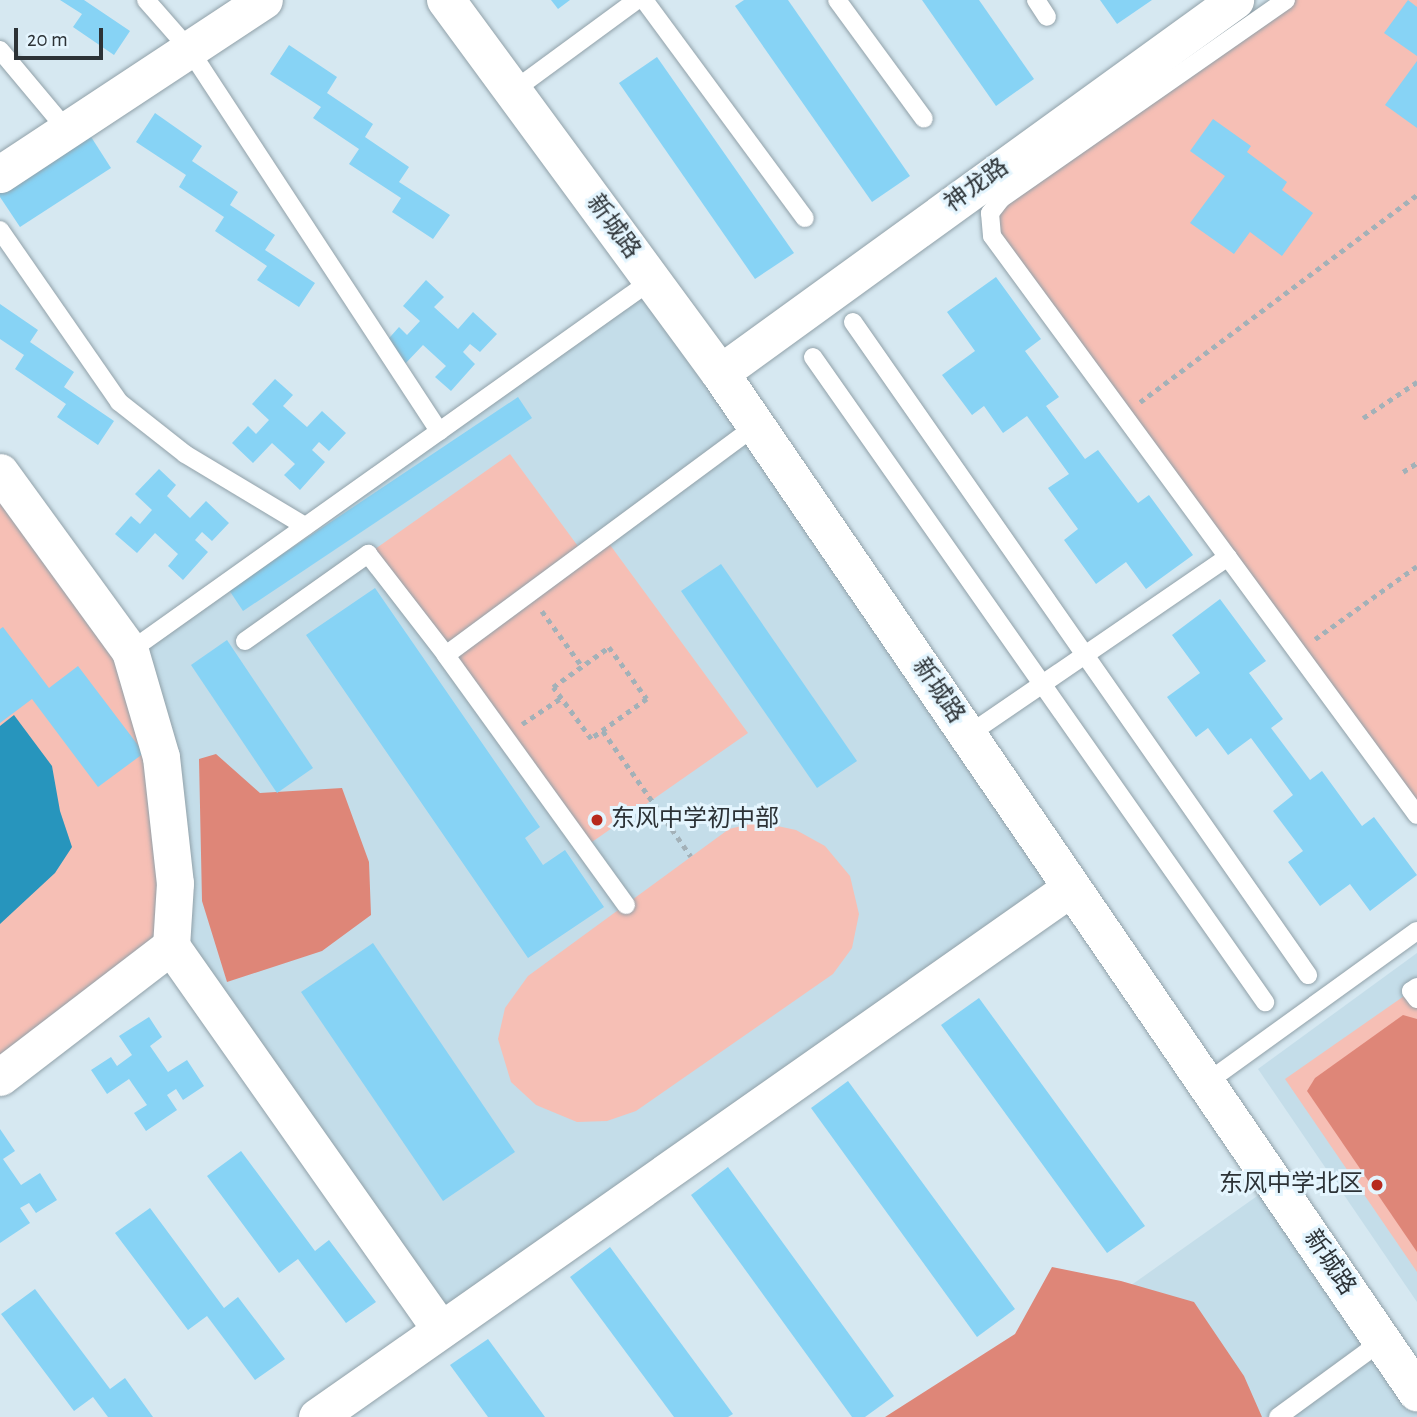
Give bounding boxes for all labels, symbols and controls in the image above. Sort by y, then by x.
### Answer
scale bar [18,14,107,58]
text: 20 m [27,29,68,50]
street label: 神龙路 [939,153,1015,219]
street label: 新城路 [580,189,646,265]
street label: 新城路 [906,653,970,729]
place label: 东风中学初中部 [611,806,779,834]
marker: 东风中学初中部 [589,812,605,828]
place label: 东风中学北区 [1219,1171,1363,1199]
marker: 东风中学北区 [1369,1177,1385,1193]
street label: 新城路 [1297,1225,1361,1301]

